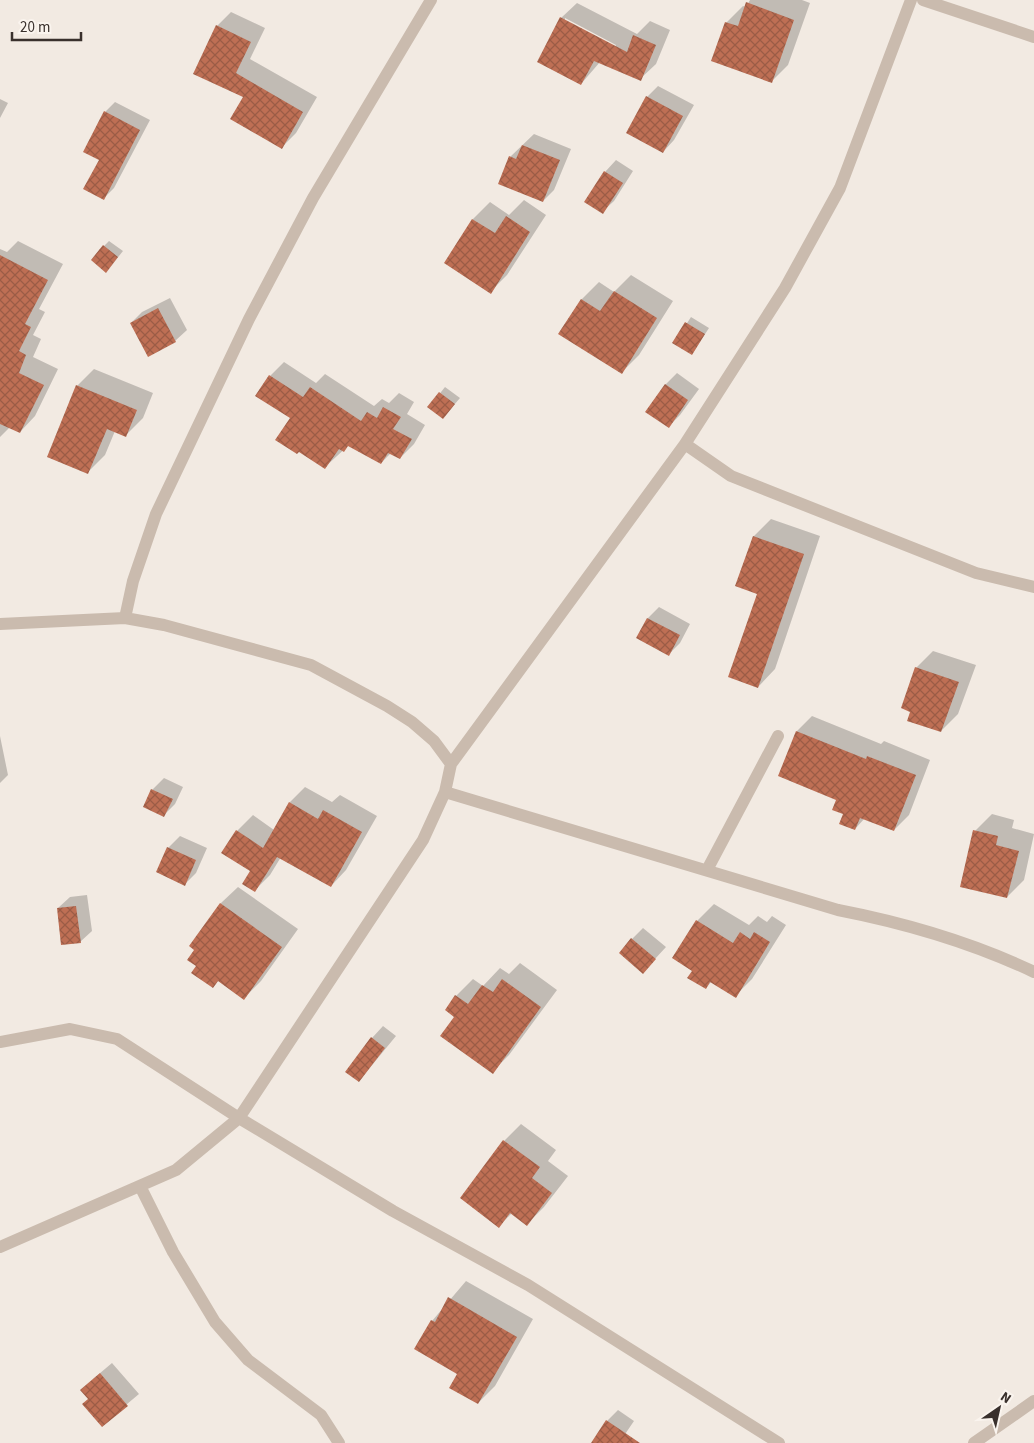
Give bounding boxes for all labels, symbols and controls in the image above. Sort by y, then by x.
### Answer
scale bar [12,10,81,42]
text: 20 m [20,17,50,38]
north arrow [974,1383,1024,1433]
text: N [996,1387,1015,1409]

